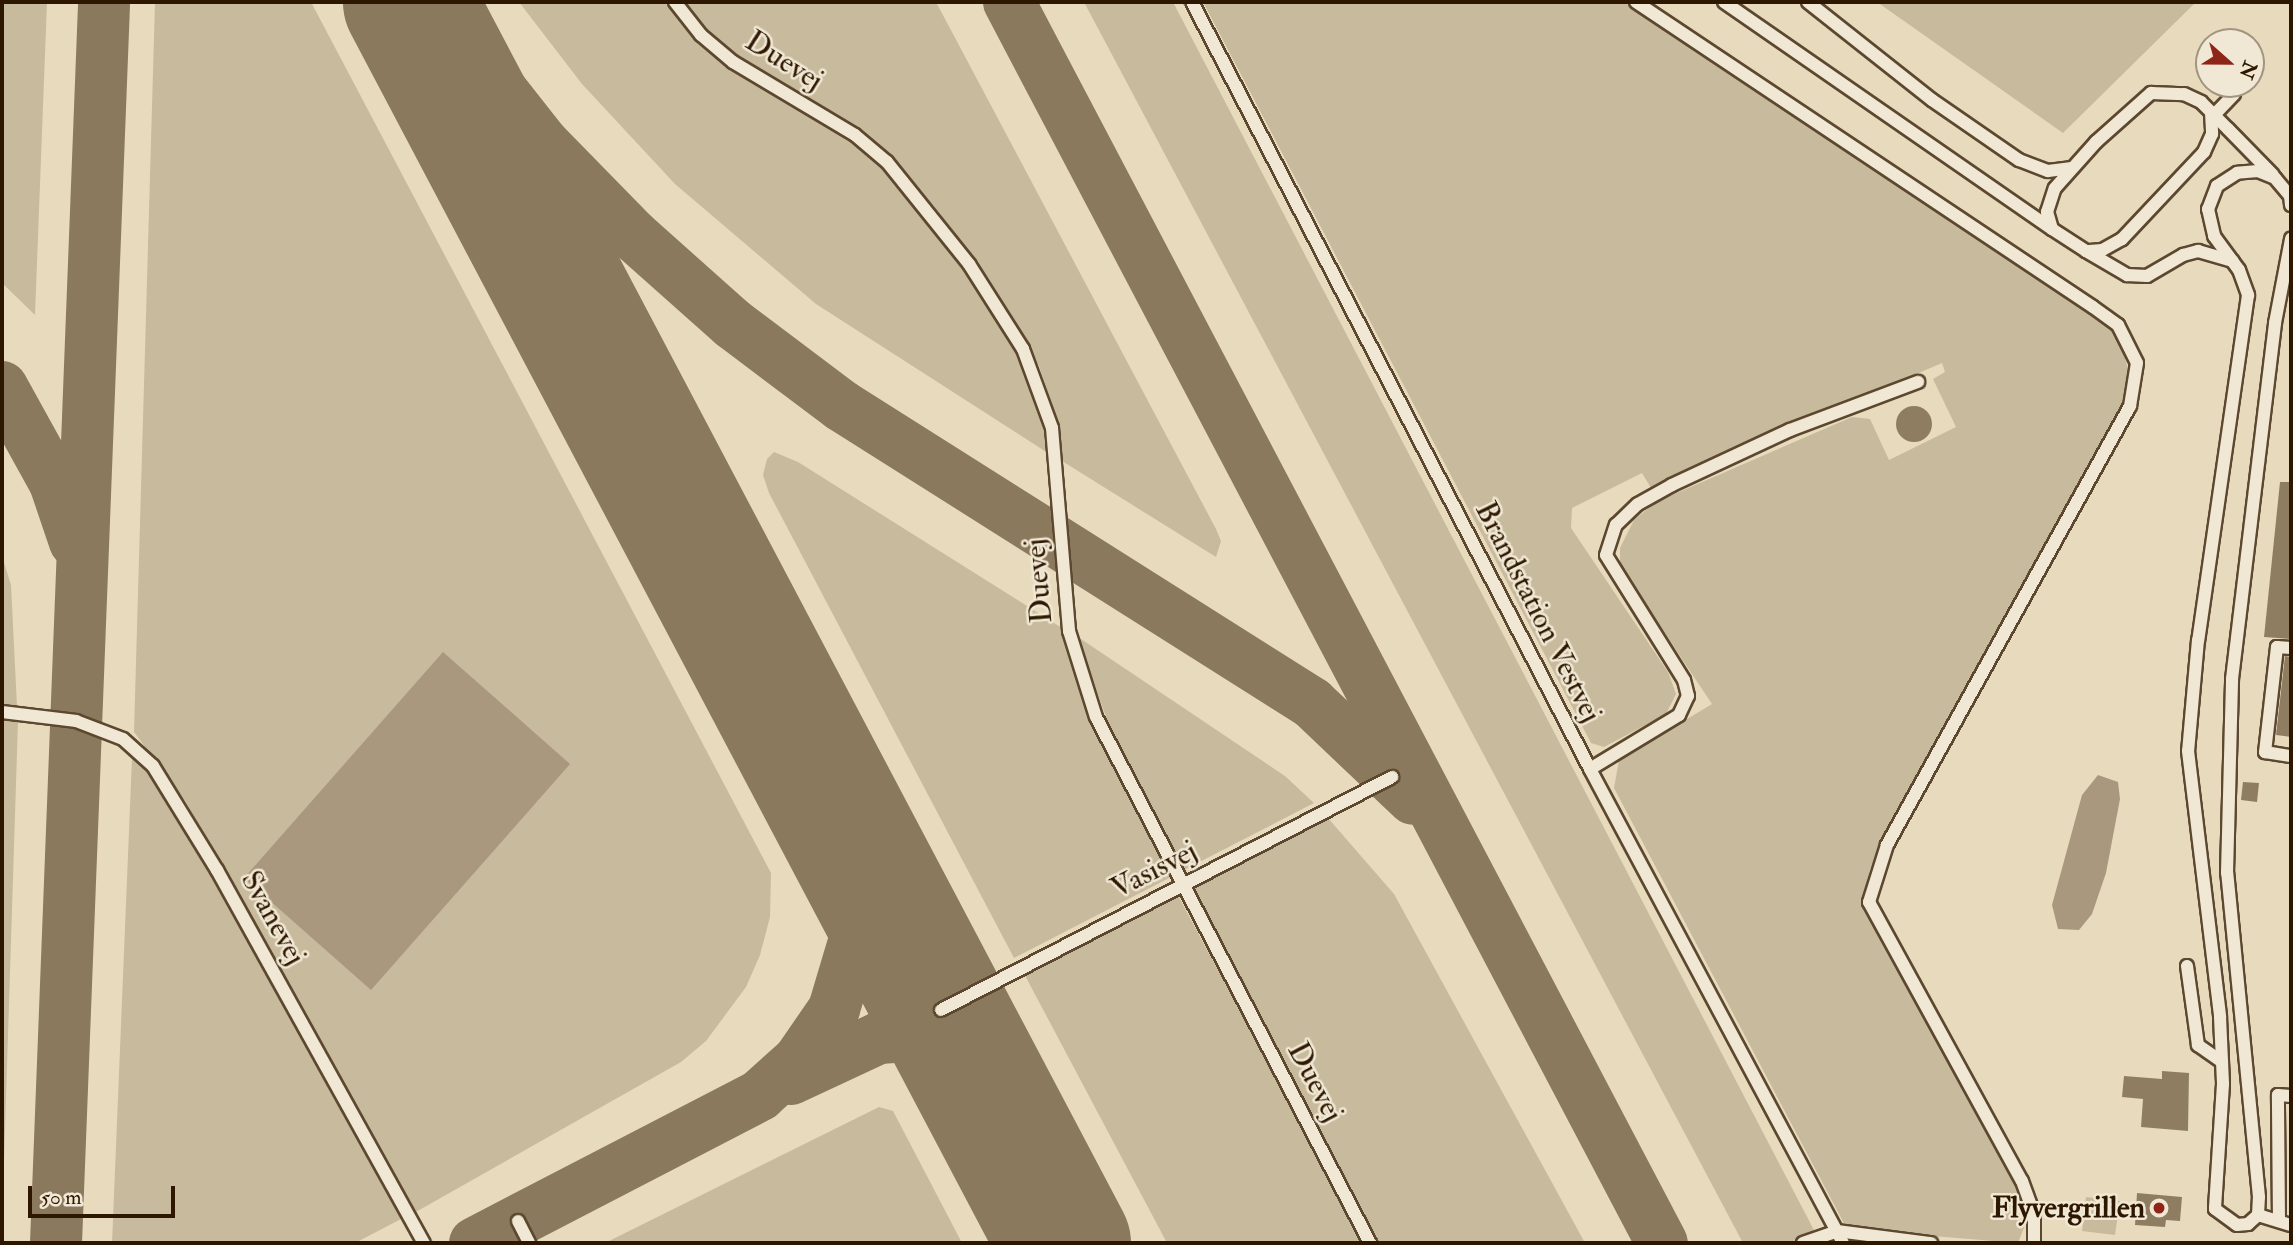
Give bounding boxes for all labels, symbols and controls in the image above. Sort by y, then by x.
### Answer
street label: Duevej [739,23,829,99]
north arrow [2195,28,2265,98]
text: N [2233,58,2262,82]
street label: Brandstation Vestvej [1467,496,1609,728]
street label: Duevej [1017,537,1061,625]
street label: Vasisvej [1105,833,1203,907]
street label: Svanevej [233,865,313,971]
street label: Duevej [1279,1036,1351,1128]
scale bar [32,1172,178,1216]
text: 50 m [41,1184,82,1211]
place label: Flyvergrillen [1992,1190,2145,1226]
marker: Flyvergrillen [2151,1200,2167,1216]

